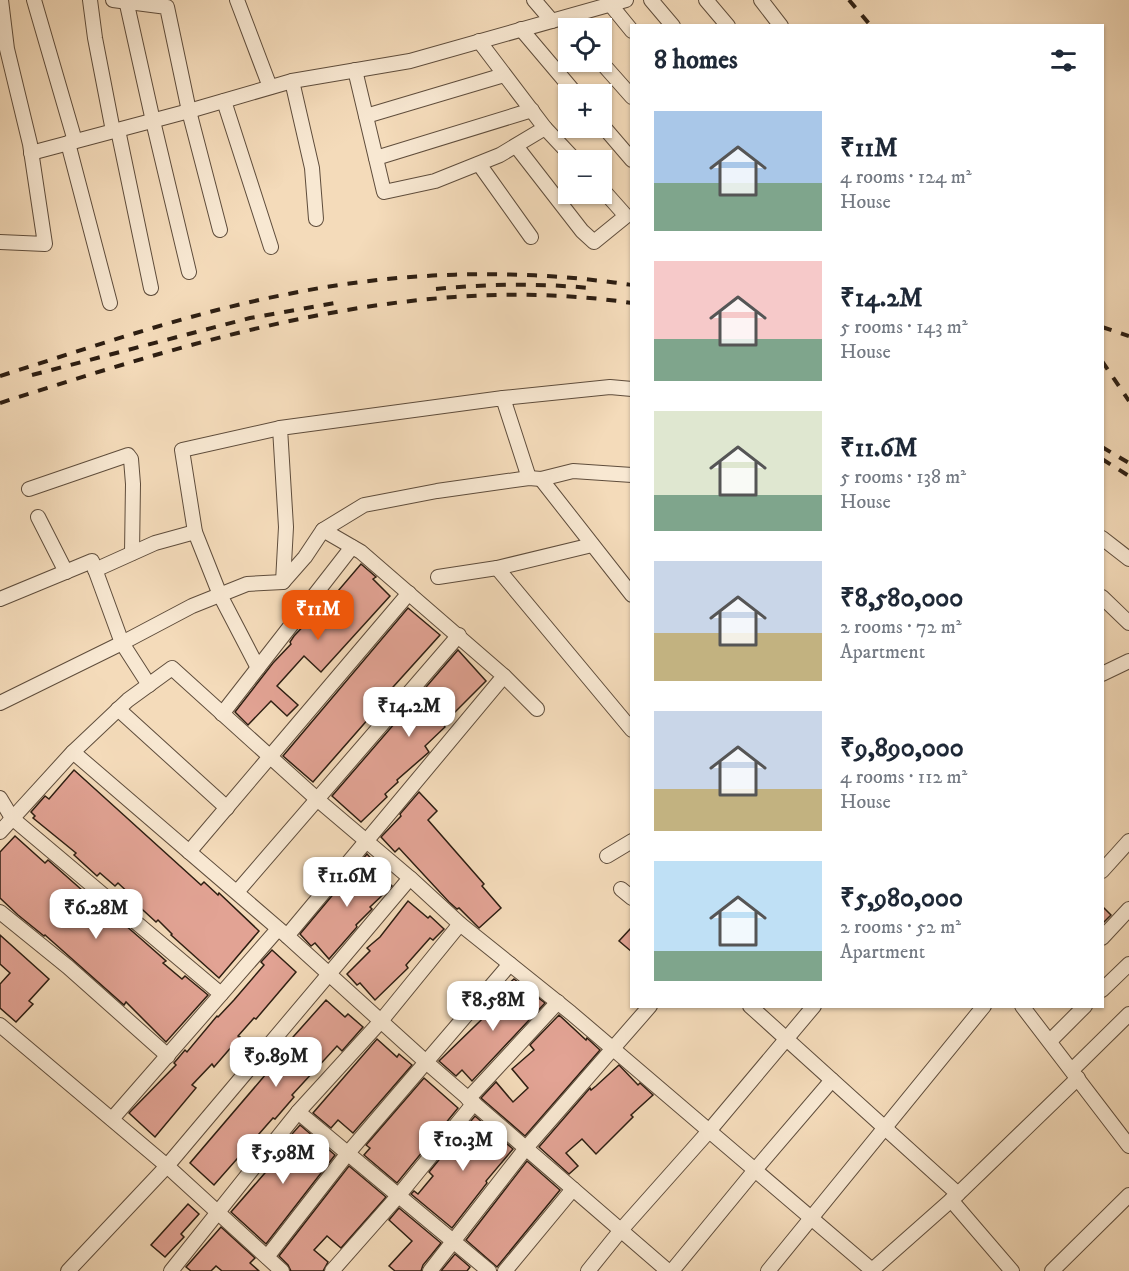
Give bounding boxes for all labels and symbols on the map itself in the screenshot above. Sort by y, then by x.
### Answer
pin: ₹11M [282,590,354,641]
pin: ₹14.2M [360,687,458,738]
pin: ₹11.6M [298,857,396,908]
pin: ₹6.28M [47,889,145,940]
pin: ₹8.58M [444,981,542,1032]
pin: ₹9.89M [227,1037,325,1088]
pin: ₹10.3M [414,1121,512,1172]
pin: ₹5.98M [234,1134,332,1185]

